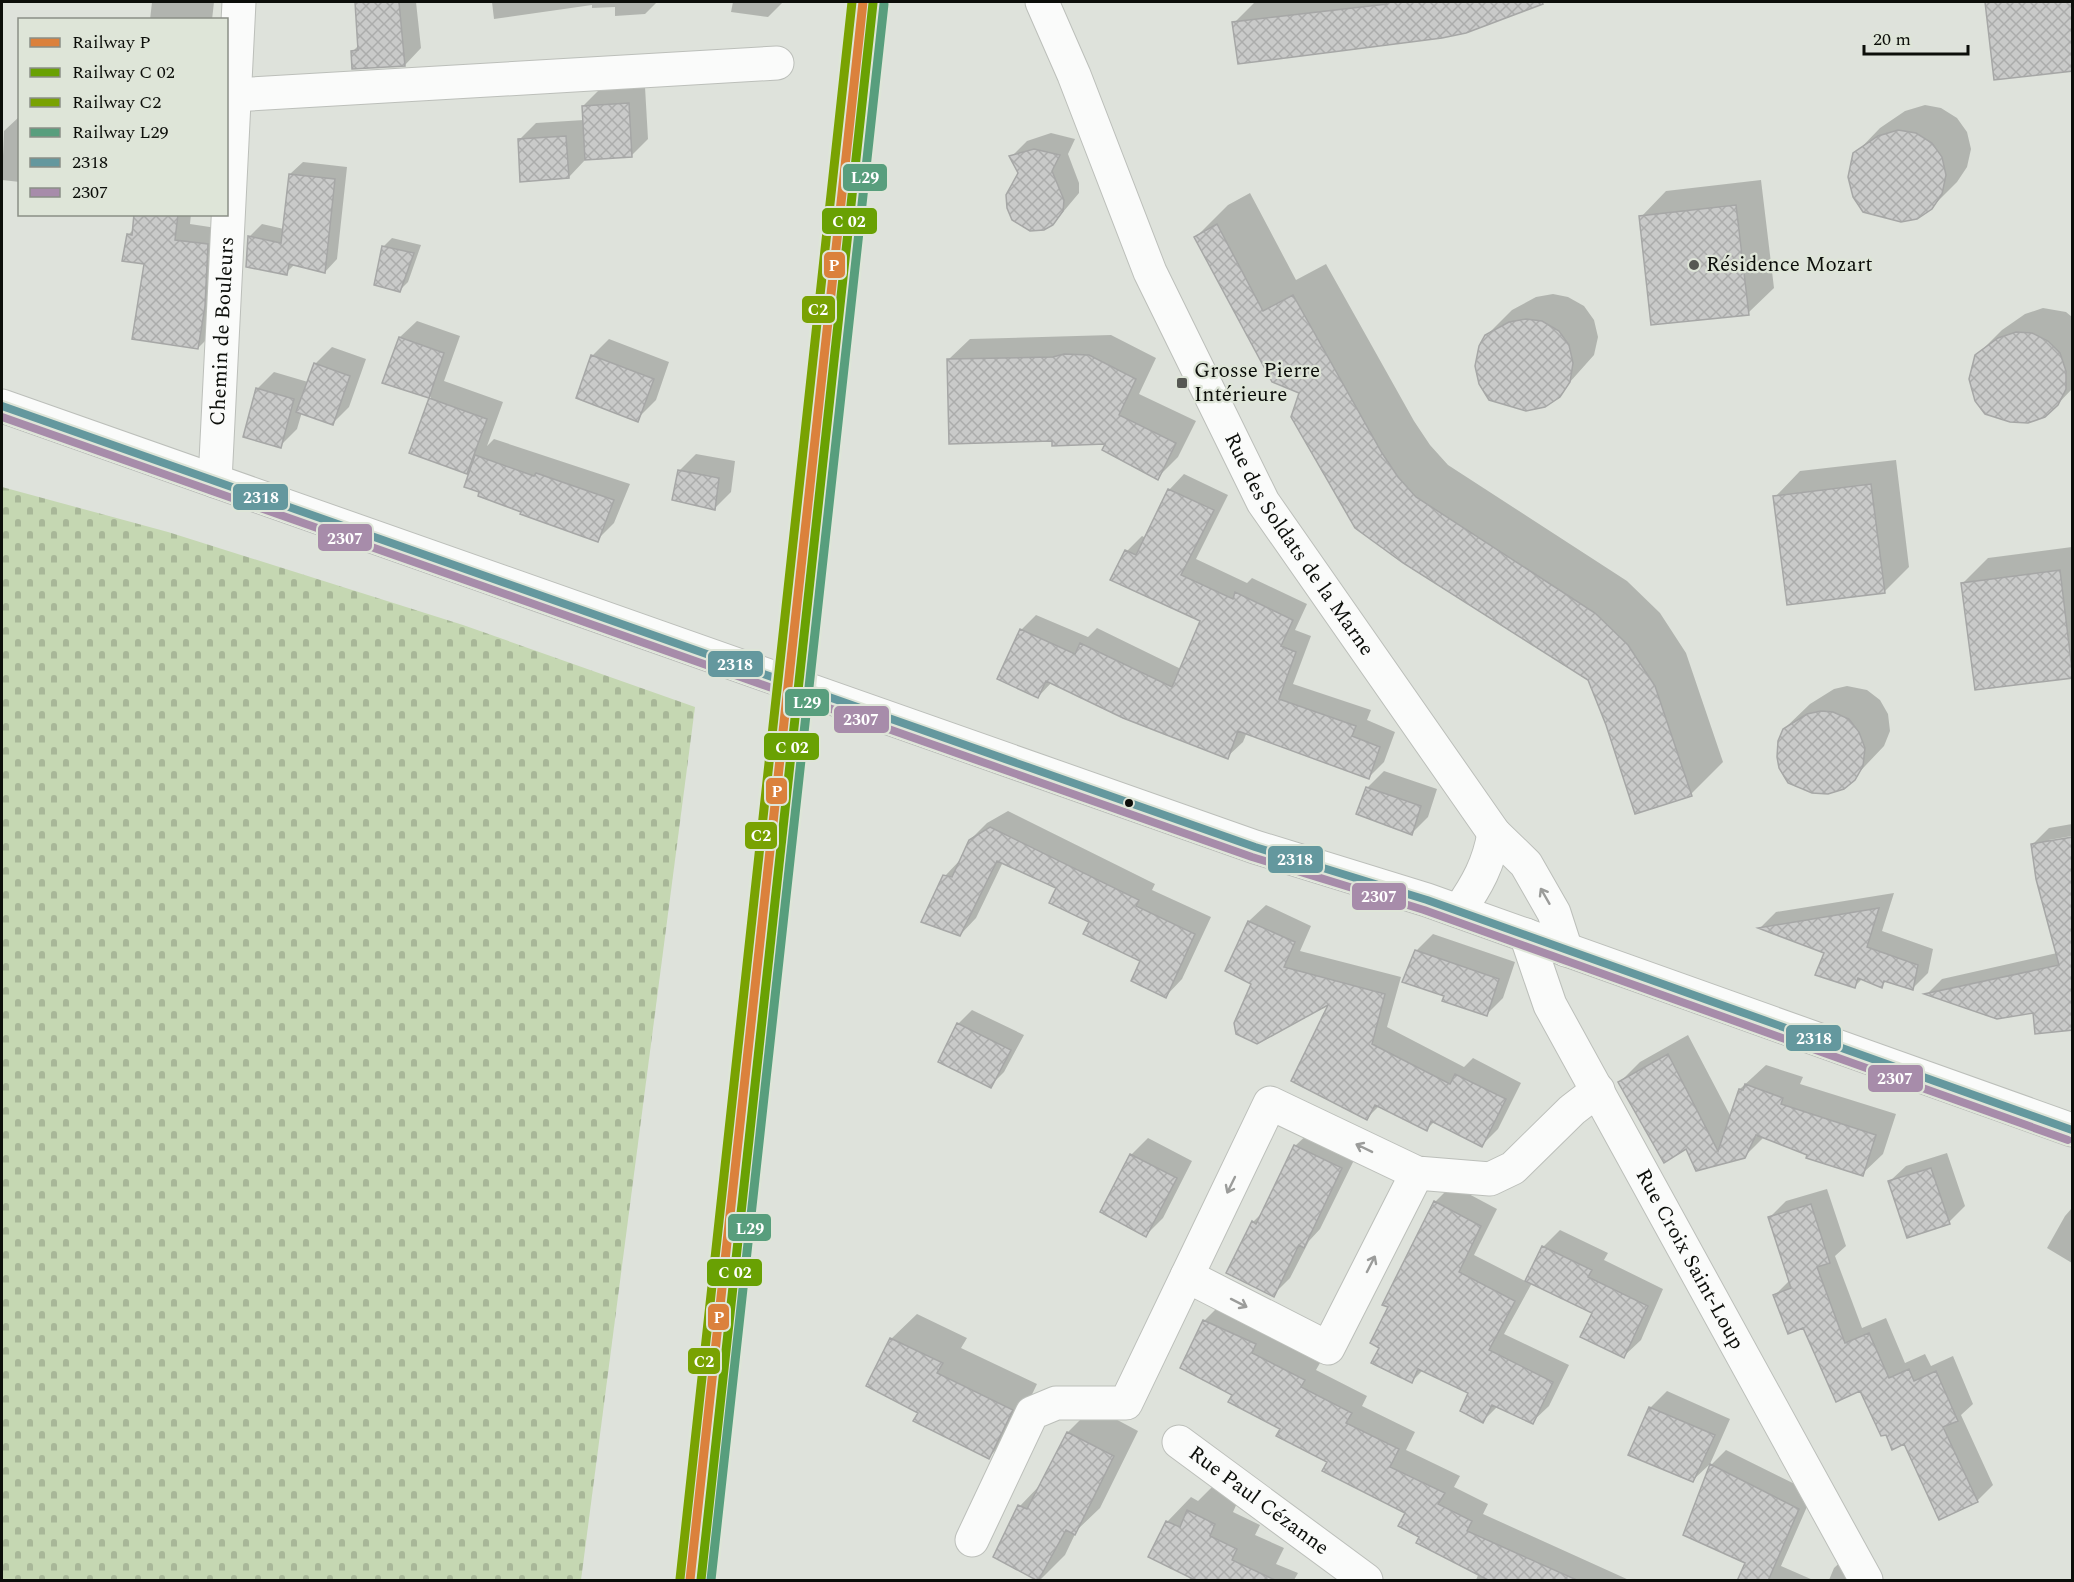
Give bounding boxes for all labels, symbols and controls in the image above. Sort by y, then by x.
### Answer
legend [18,18,228,216]
scale bar [1864,18,1968,56]
text: 20 m [1873,26,1911,53]
text: Railway P [72,29,151,56]
text: Railway C 02 [72,59,175,86]
text: Railway C2 [72,89,161,116]
text: Railway L29 [72,119,169,146]
text: 2318 [72,149,108,176]
line badge: L29 [842,163,888,192]
text: L29 [851,166,879,190]
text: 2307 [72,179,108,206]
line badge: C 02 [821,207,878,235]
text: C 02 [832,210,866,234]
street label: Chemin de Bouleurs [202,236,243,427]
place label: Résidence Mozart [1706,249,1873,281]
line badge: P [823,251,846,279]
text: P [829,254,840,278]
marker: Résidence Mozart [1687,258,1701,272]
line badge: C2 [801,295,836,324]
text: C2 [808,298,828,322]
place label: Grosse Pierre Intérieure [1194,355,1320,411]
marker: Grosse Pierre Intérieure [1175,376,1189,390]
street label: Rue des Soldats de la Marne [1215,427,1382,663]
line badge: 2318 [232,483,289,511]
text: 2318 [243,486,279,510]
line badge: 2307 [317,523,373,552]
text: 2307 [327,527,363,551]
line badge: 2318 [707,650,764,678]
text: 2318 [717,653,753,677]
line badge: L29 [784,688,830,717]
text: L29 [793,691,821,715]
line badge: 2307 [833,705,890,734]
text: 2307 [843,708,879,732]
line badge: C 02 [763,732,820,761]
text: C 02 [775,736,809,760]
line badge: P [765,777,788,805]
text: P [772,780,783,804]
unlabelled marker [1123,797,1135,809]
line badge: C2 [744,821,778,850]
text: C2 [751,824,771,848]
line badge: 2318 [1267,845,1324,874]
text: 2318 [1277,848,1313,872]
line badge: 2307 [1351,882,1407,911]
text: 2307 [1361,885,1397,909]
one-way arrow [1538,888,1550,905]
line badge: 2318 [1785,1024,1842,1052]
text: 2318 [1796,1027,1832,1051]
line badge: 2307 [1867,1064,1924,1093]
text: 2307 [1877,1067,1913,1091]
one-way arrow [1356,1142,1373,1154]
street label: Rue Croix Saint-Loup [1627,1163,1752,1355]
one-way arrow [1225,1175,1236,1193]
line badge: L29 [727,1213,772,1242]
text: L29 [736,1217,764,1241]
one-way arrow [1366,1255,1377,1273]
line badge: C 02 [706,1258,763,1287]
text: C 02 [718,1261,752,1285]
one-way arrow [1230,1297,1247,1309]
line badge: P [707,1303,730,1331]
text: P [714,1306,725,1330]
line badge: C2 [687,1347,721,1375]
text: C2 [694,1350,714,1374]
street label: Rue Paul Cézanne [1182,1438,1336,1564]

